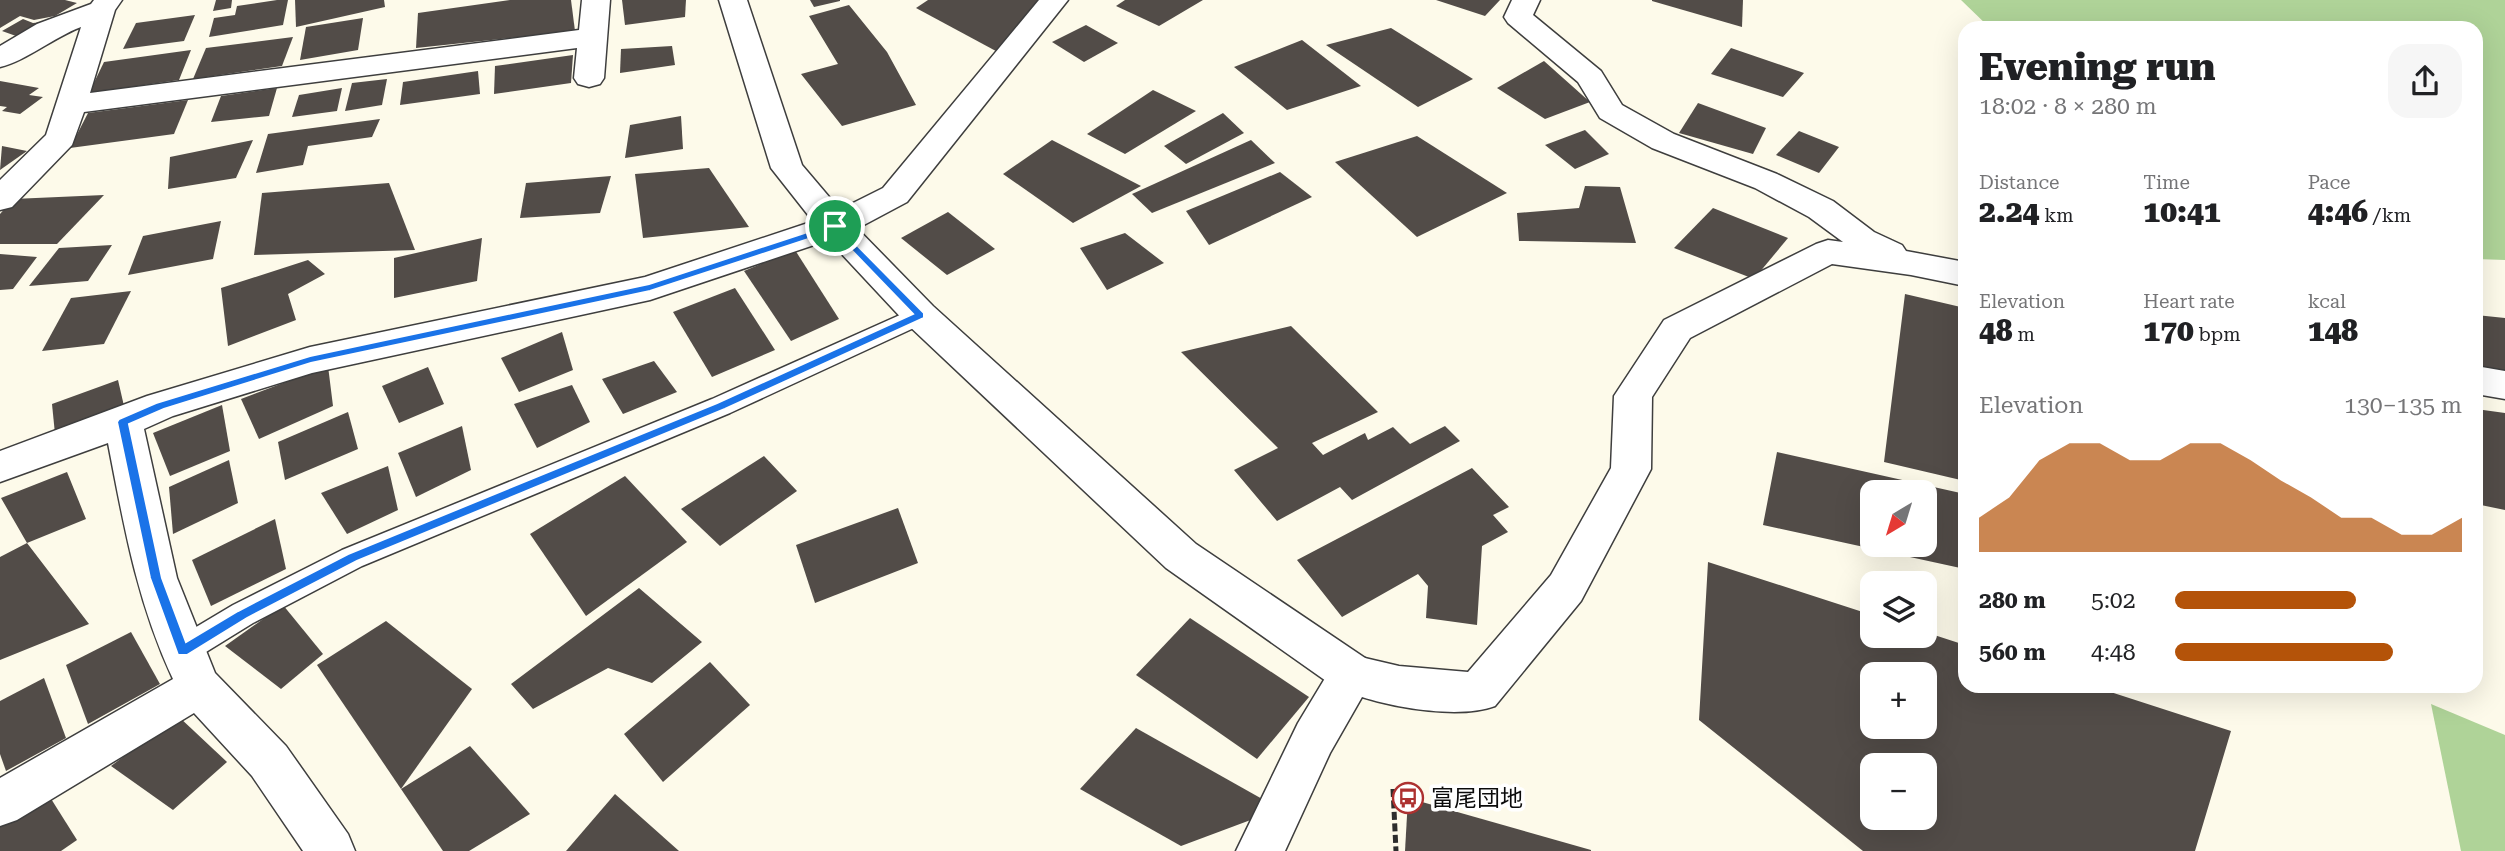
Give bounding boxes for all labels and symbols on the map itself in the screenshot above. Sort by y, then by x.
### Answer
pin [805,196,865,256]
north arrow [1860,480,1937,556]
bus stop icon: 富尾団地 [1391,781,1425,815]
place label: 富尾団地 [1431,785,1523,812]

